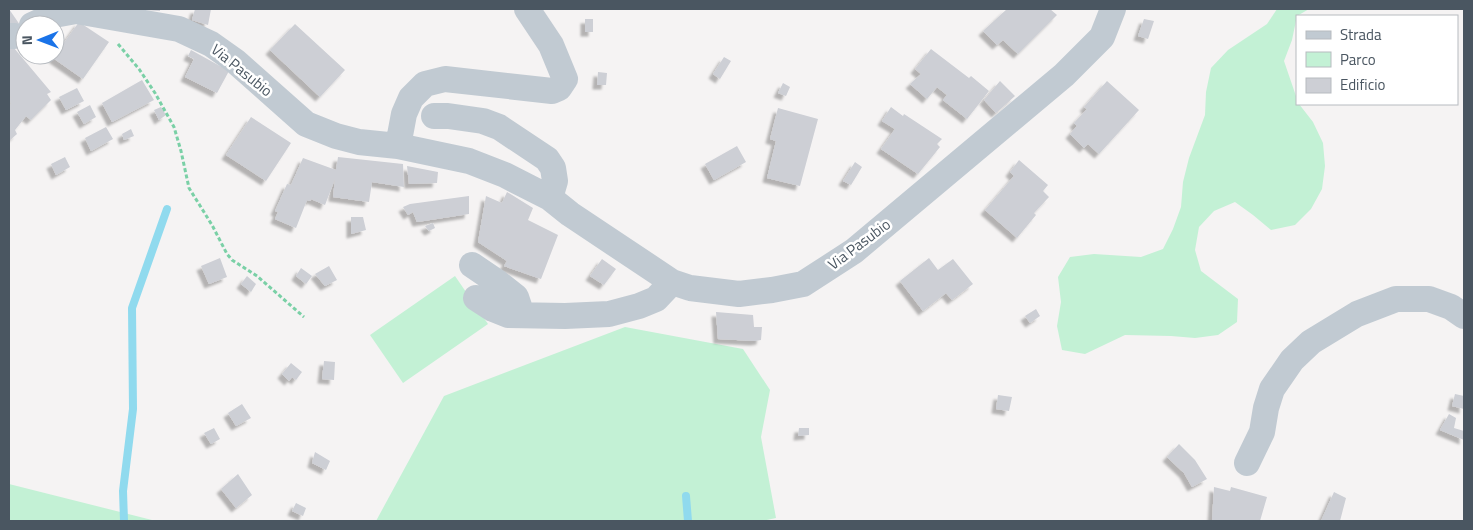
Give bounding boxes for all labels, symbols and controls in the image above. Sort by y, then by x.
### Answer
north arrow [15,15,65,65]
legend [1296,15,1458,105]
text: Strada [1340,23,1382,46]
text: N [16,35,37,45]
street label: Via Pasubio [206,38,278,102]
text: Parco [1340,48,1376,71]
text: Edificio [1340,73,1385,96]
street label: Via Pasubio [823,213,895,275]

